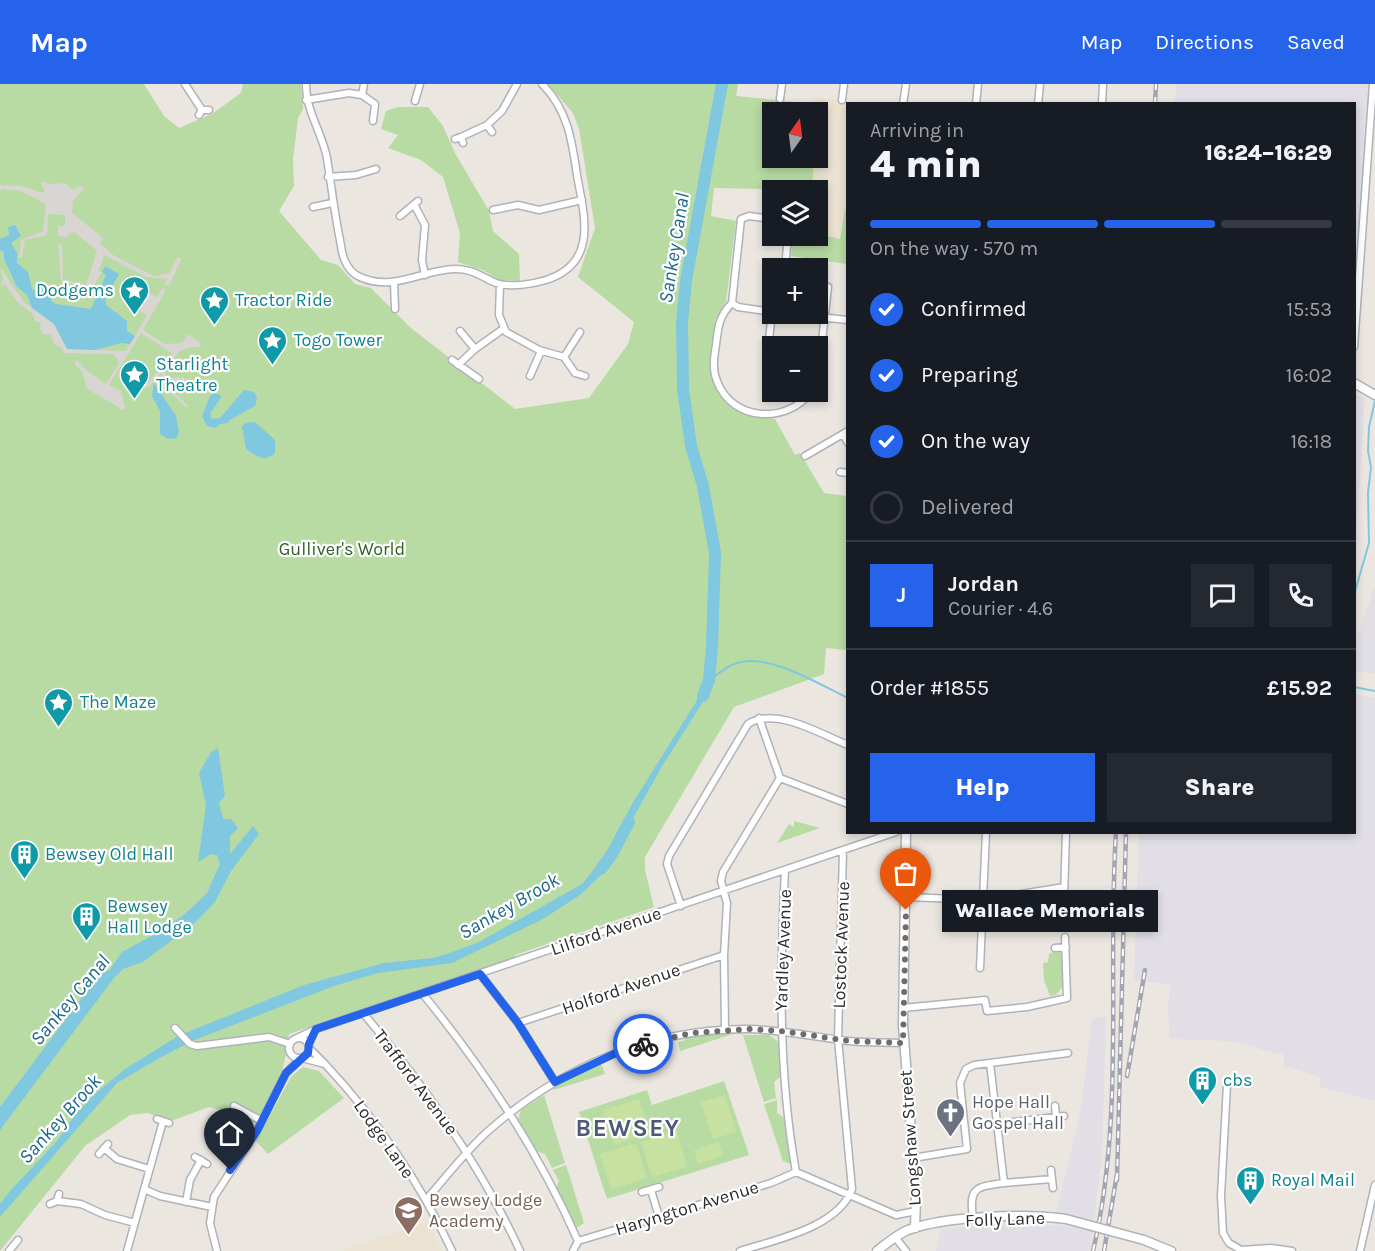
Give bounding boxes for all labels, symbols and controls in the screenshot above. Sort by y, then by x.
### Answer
text: Map [30,26,88,59]
text: Map [1081,30,1122,54]
text: Directions [1155,30,1254,54]
text: Saved [1287,30,1345,54]
north arrow [762,102,828,168]
map controls [762,102,828,402]
text: Arriving in [870,119,964,142]
text: 16:24–16:29 [1205,140,1332,166]
text: 4 min [870,141,982,187]
button: layers [762,180,828,246]
water label: Sankey Canal [654,191,694,305]
text: On the way · 570 m [870,237,1038,260]
button: + [762,258,828,324]
place icon: Dodgems [119,274,151,316]
place label: Dodgems [36,279,114,301]
place icon: Tractor Ride [198,284,230,326]
place label: Tractor Ride [235,289,332,311]
icon: check [870,293,903,326]
text: Confirmed [921,296,1027,322]
text: 15:53 [1286,298,1332,321]
place icon: Togo Tower [257,324,289,366]
place label: Togo Tower [294,329,382,351]
button: − [762,336,828,402]
place label: Starlight Theatre [156,353,228,396]
place icon: Starlight Theatre [119,358,151,400]
icon: check [870,359,903,392]
text: Preparing [921,362,1018,388]
text: 16:02 [1286,364,1332,387]
icon: check [870,425,903,458]
text: On the way [921,428,1030,454]
text: 16:18 [1290,430,1332,453]
text: Delivered [921,494,1014,520]
park label: Gulliver's World [279,538,405,560]
button: chat [1191,564,1254,627]
button: phone [1269,564,1332,627]
text: Jordan [948,571,1019,597]
text: J [897,582,906,608]
text: Courier · 4.6 [948,597,1053,620]
text: Order #1855 [870,675,989,701]
text: £15.92 [1267,675,1332,701]
place icon: The Maze [43,686,75,728]
place label: The Maze [80,691,156,713]
button: Help [870,753,1095,822]
button: Share [1107,753,1332,822]
building icon: Bewsey Old Hall [8,838,40,880]
place label: Bewsey Old Hall [45,843,173,865]
pin [880,848,931,910]
icon: bag [889,857,922,890]
water label: Sankey Brook [455,868,564,944]
street label: Lostock Avenue [828,881,854,1009]
street label: Yardley Avenue [770,889,796,1011]
callout: Wallace Memorials [942,889,1158,931]
place label: Bewsey Hall Lodge [107,895,192,938]
text: Wallace Memorials [955,899,1145,922]
building icon: Bewsey Hall Lodge [70,900,102,942]
street label: Lilford Avenue [548,902,664,960]
water label: Sankey Canal [25,950,115,1050]
street label: Holford Avenue [559,958,683,1020]
courier [613,1014,673,1074]
street label: Trafford Avenue [369,1025,463,1139]
icon: bike [627,1028,660,1061]
building icon: cbs [1186,1064,1218,1106]
water label: Sankey Brook [14,1069,107,1168]
street label: Longshaw Street [894,1069,926,1207]
place label: cbs [1223,1069,1252,1091]
place label: Hope Hall Gospel Hall [972,1091,1064,1134]
street label: Lodge Lane [349,1095,419,1183]
church icon: Hope Hall Gospel Hall [935,1096,967,1138]
pin [204,1108,255,1170]
district label: BEWSEY [576,1114,680,1142]
icon: home [213,1117,246,1150]
building icon: Royal Mail [1234,1164,1266,1206]
place label: Royal Mail [1271,1169,1355,1191]
street label: Haryngton Avenue [613,1176,761,1240]
place label: Bewsey Lodge Academy [429,1189,542,1232]
school or university icon: Bewsey Lodge Academy [392,1194,424,1236]
street label: Folly Lane [965,1207,1045,1231]

